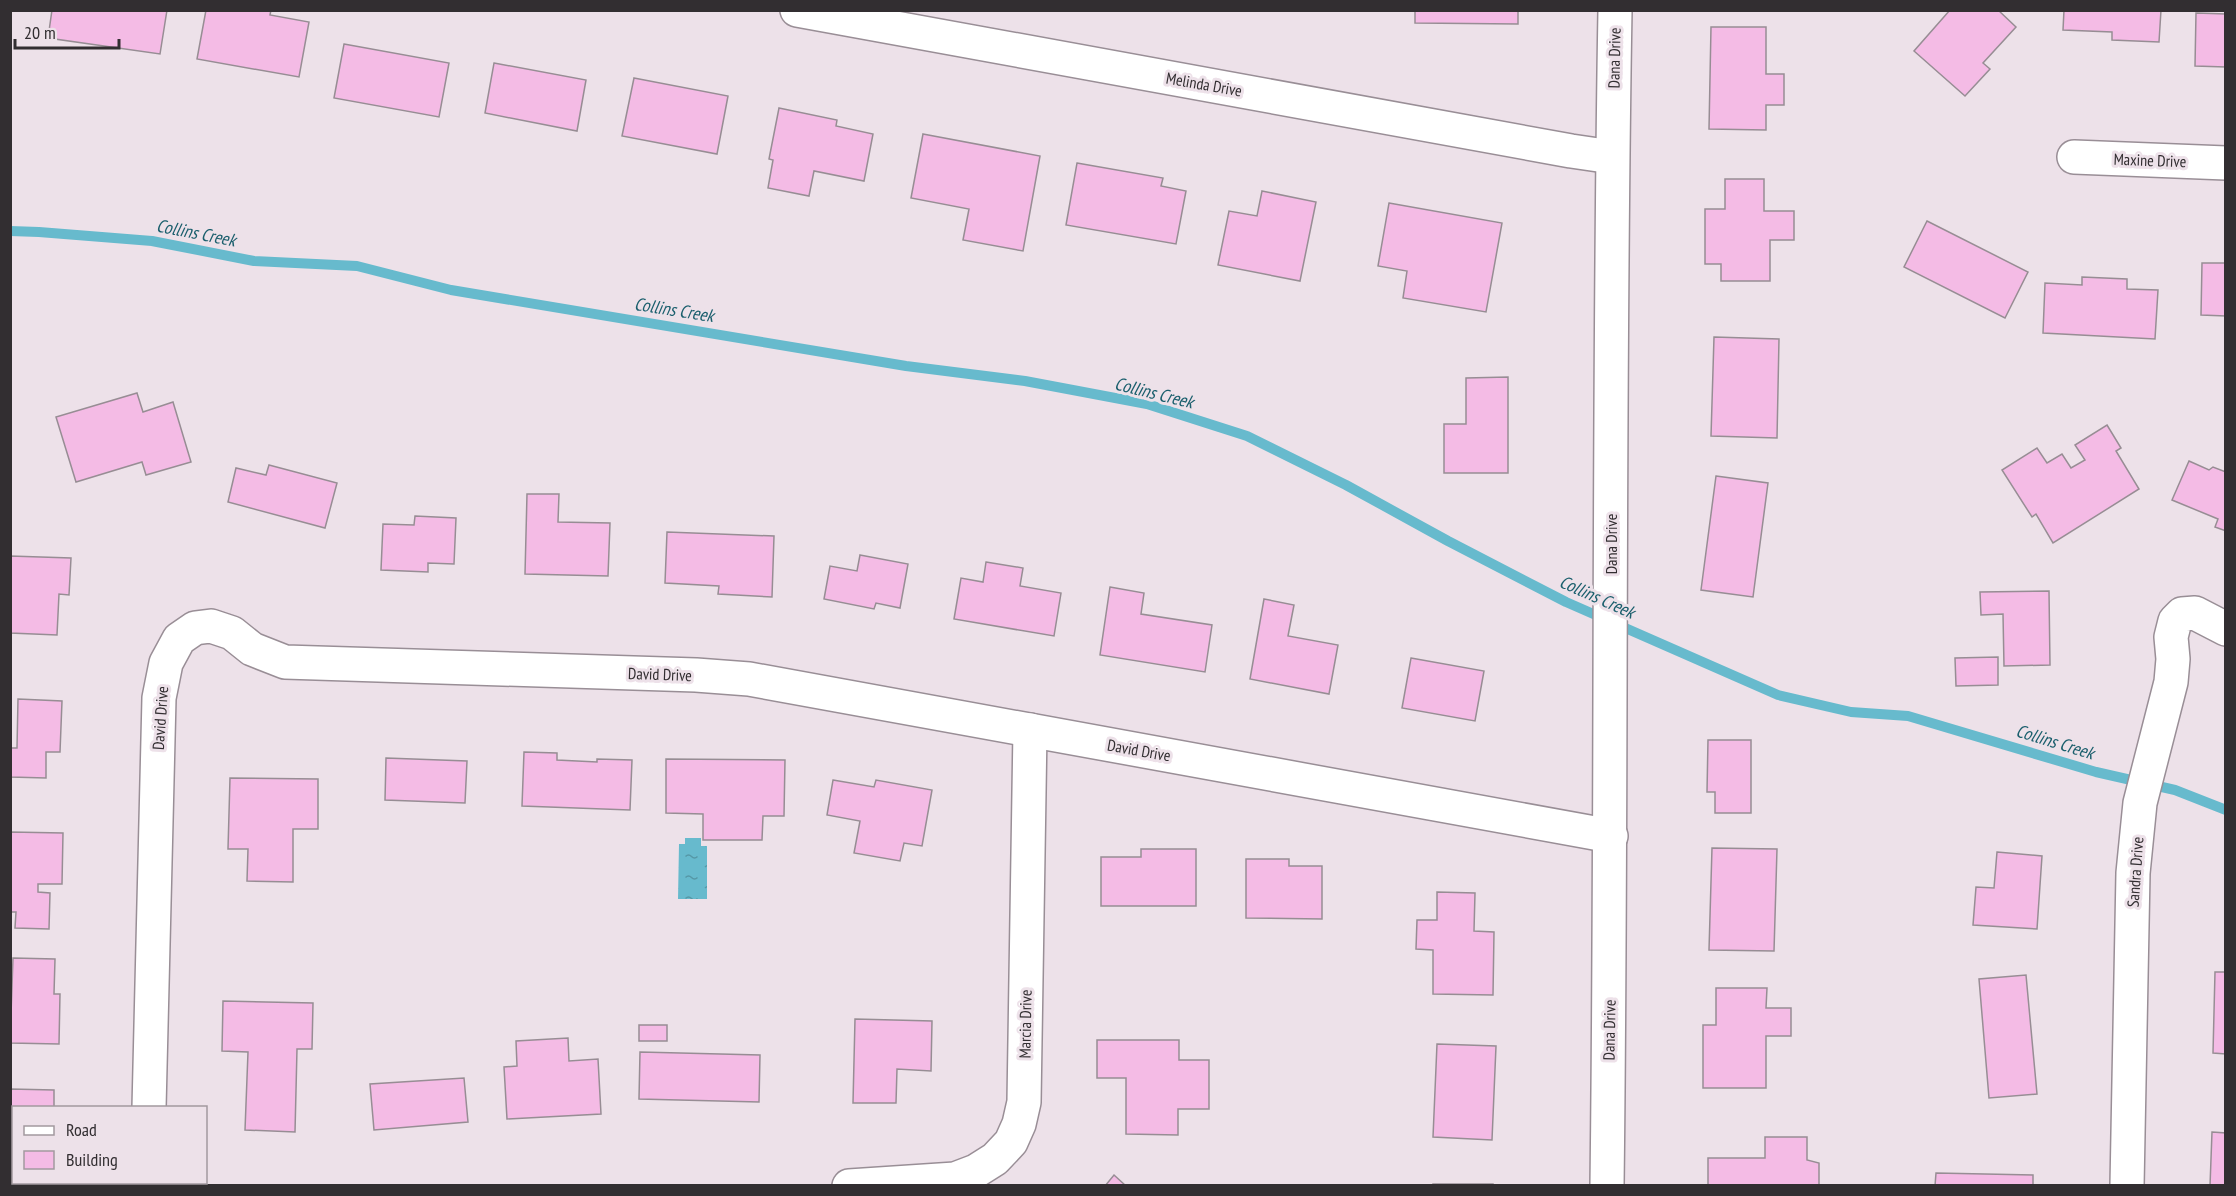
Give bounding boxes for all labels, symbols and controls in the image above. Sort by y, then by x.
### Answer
scale bar [15,12,118,50]
text: 20 m [24,21,56,44]
street label: Dana Drive [1603,27,1625,89]
street label: Melinda Drive [1164,67,1244,101]
street label: Maxine Drive [2113,149,2187,171]
water label: Collins Creek [155,214,240,252]
water label: Collins Creek [633,292,718,327]
water label: Collins Creek [1112,372,1198,414]
street label: Dana Drive [1601,514,1621,574]
water label: Collins Creek [1556,570,1640,624]
street label: David Drive [628,663,692,685]
street label: David Drive [148,685,172,751]
water label: Collins Creek [2013,719,2099,765]
street label: David Drive [1106,735,1172,765]
street label: Sandra Drive [2123,836,2147,908]
street label: Marcia Drive [1014,989,1036,1059]
street label: Dana Drive [1598,999,1620,1061]
legend [12,1106,207,1184]
text: Road [66,1118,97,1141]
text: Building [66,1148,118,1171]

